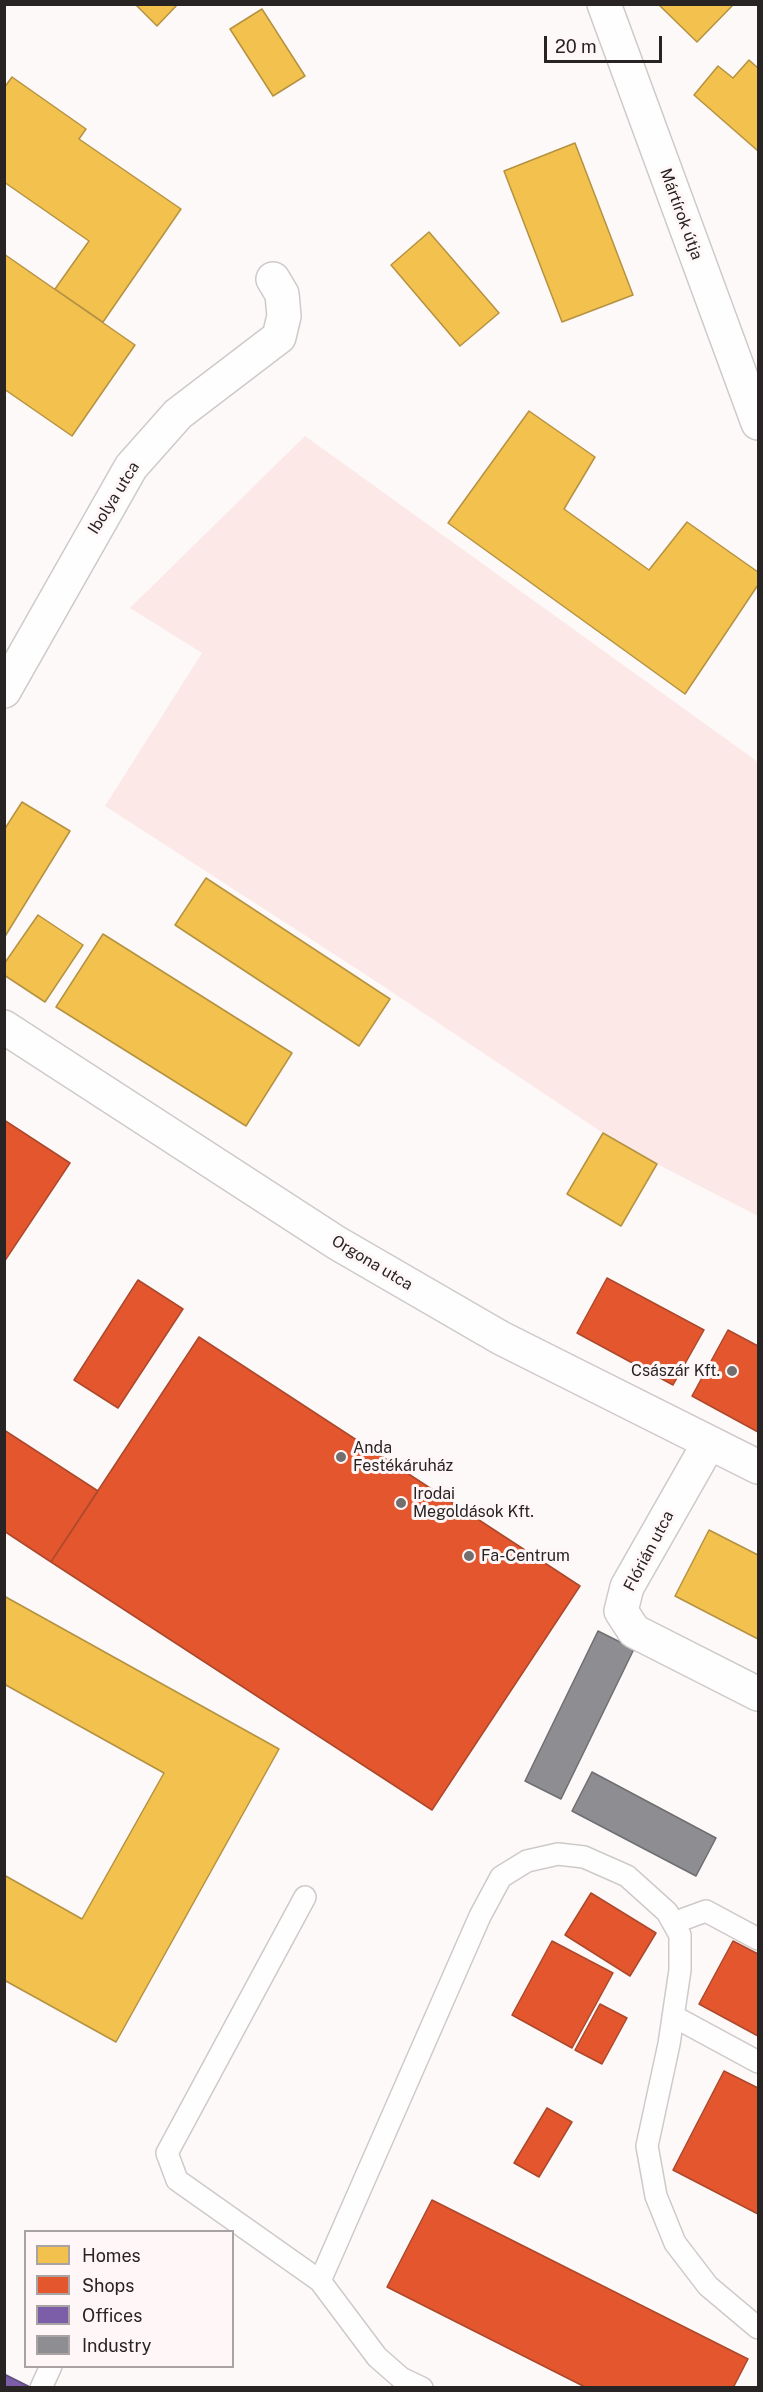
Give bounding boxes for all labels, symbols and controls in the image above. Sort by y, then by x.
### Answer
scale bar [547,24,666,62]
text: 20 m [555,36,597,57]
street label: Mártírok útja [656,166,706,262]
street label: Ibolya utca [84,458,144,538]
street label: Orgona utca [328,1231,416,1295]
place label: Császár Kft. [631,1361,720,1381]
marker: Császár Kft. [725,1364,739,1378]
place label: Anda Festékáruház [353,1438,453,1476]
marker: Anda Festékáruház [334,1450,348,1464]
place label: Irodai Megoldások Kft. [413,1484,534,1522]
marker: Irodai Megoldások Kft. [394,1496,408,1510]
street label: Flórián utca [620,1508,678,1594]
place label: Fa-Centrum [481,1546,570,1566]
marker: Fa-Centrum [462,1549,476,1563]
legend [24,2230,234,2368]
text: Homes [82,2245,141,2266]
text: Shops [82,2275,134,2296]
text: Offices [82,2305,142,2326]
text: Industry [82,2335,151,2356]

